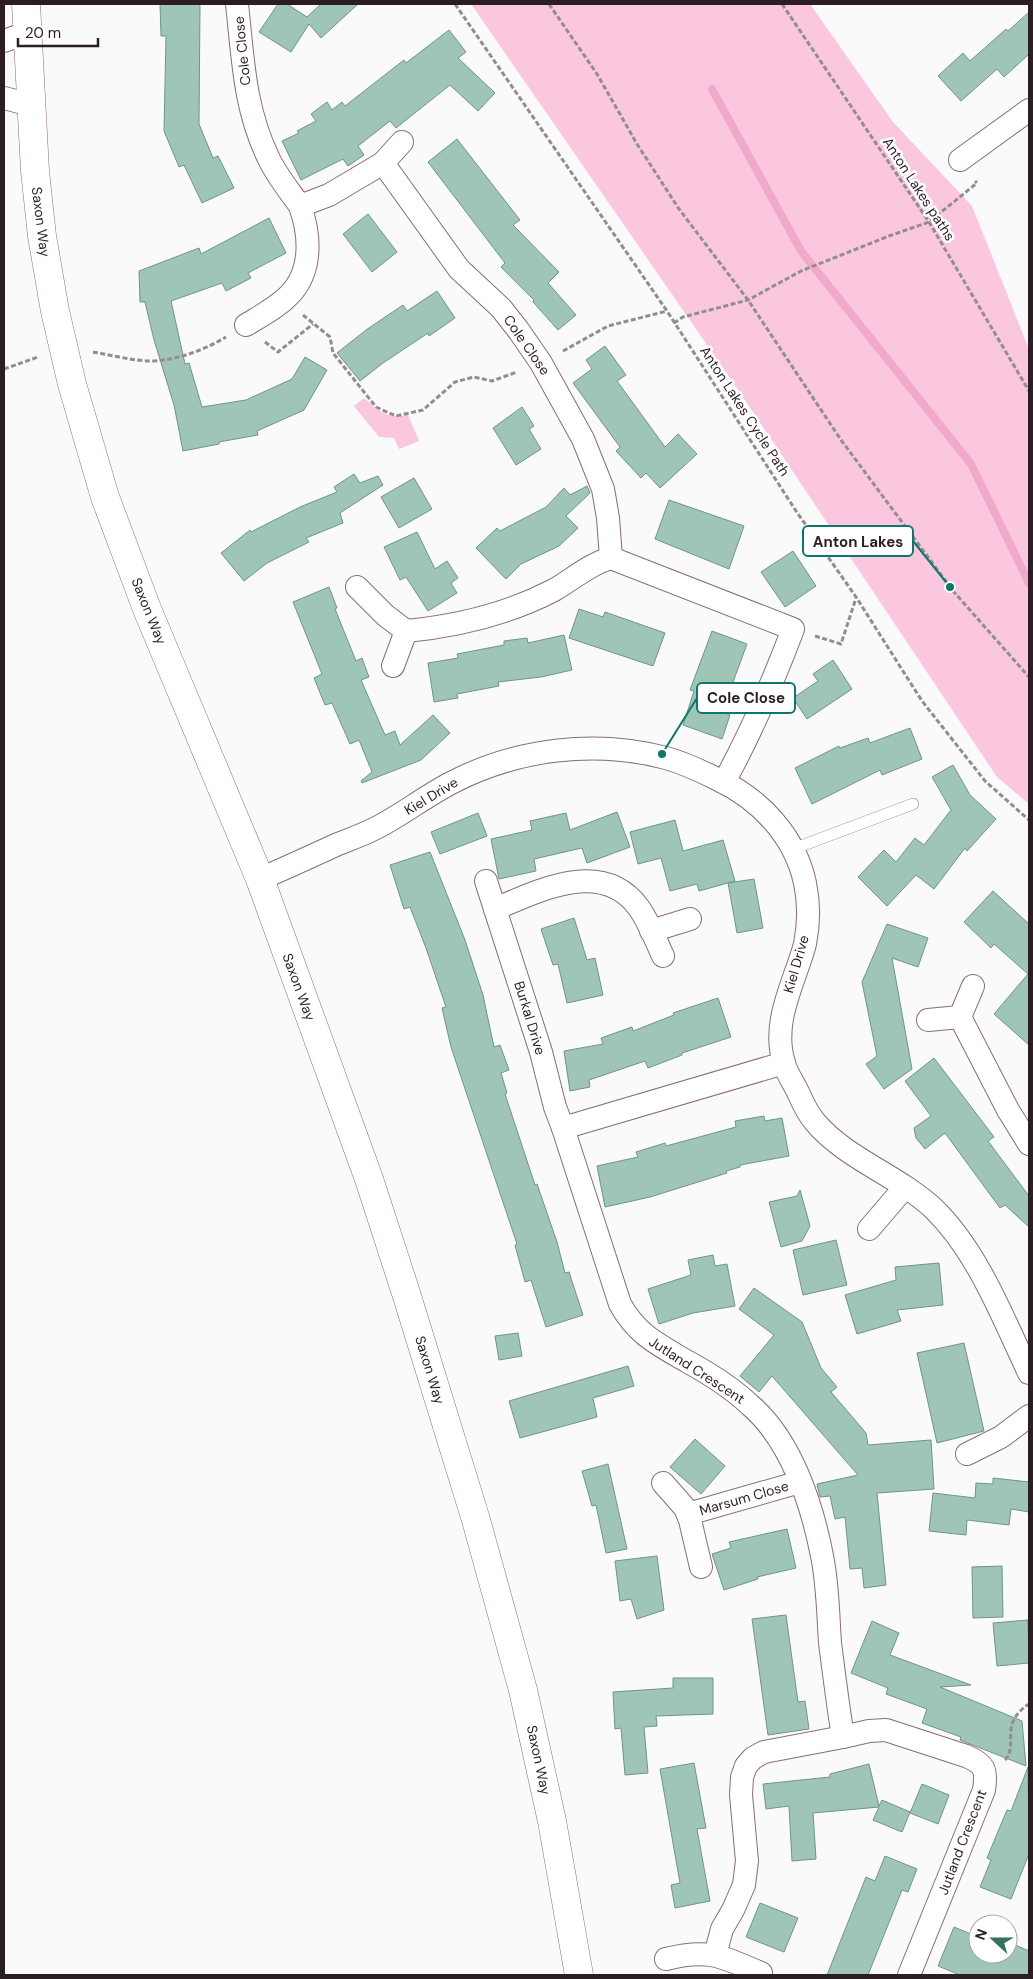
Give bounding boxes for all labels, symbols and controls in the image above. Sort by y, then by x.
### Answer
scale bar [18,15,98,47]
street label: Cole Close [229,15,255,87]
text: 20 m [25,23,61,43]
street label: Anton Lakes paths [879,134,959,244]
street label: Saxon Way [28,186,54,258]
street label: Cole Close [500,311,554,379]
street label: Anton Lakes Cycle Path [696,342,794,480]
callout: Anton Lakes [803,526,913,556]
text: Anton Lakes [813,532,903,552]
street label: Saxon Way [127,575,171,647]
callout: Cole Close [697,683,795,713]
text: Cole Close [707,688,785,708]
street label: Kiel Drive [401,773,461,819]
street label: Kiel Drive [779,933,813,995]
street label: Saxon Way [278,951,320,1023]
street label: Burkal Drive [510,979,550,1057]
street label: Jutland Crescent [645,1332,749,1408]
street label: Saxon Way [411,1334,449,1407]
street label: Marsum Close [697,1477,791,1519]
street label: Saxon Way [523,1724,555,1797]
street label: Jutland Crescent [934,1787,990,1897]
north arrow [968,1914,1018,1964]
text: N [971,1926,991,1942]

